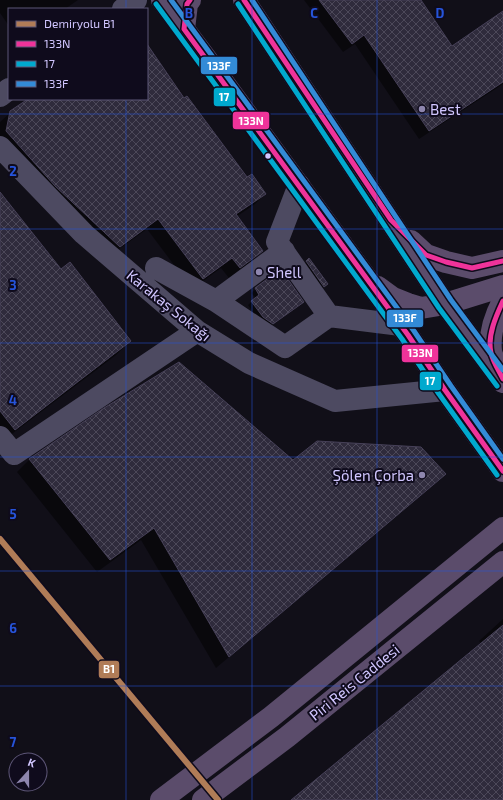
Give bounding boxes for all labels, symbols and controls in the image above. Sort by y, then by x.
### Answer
text: B [185,5,193,21]
text: C [310,5,318,21]
text: D [436,5,445,21]
legend [8,8,148,100]
text: Demiryolu B1 [44,16,115,30]
text: 133N [44,36,71,50]
text: 17 [44,56,55,70]
line badge: 133F [200,56,238,75]
text: 133F [207,59,231,72]
text: 133F [44,76,69,90]
line badge: 17 [213,87,236,107]
text: 17 [219,90,229,103]
place label: Best [430,100,461,118]
marker: Best [417,104,427,114]
line badge: 133N [232,111,270,130]
text: 133N [238,114,264,127]
unlabelled marker [263,151,273,161]
text: 2 [9,163,17,179]
place label: Shell [267,263,302,281]
street label: Karakaş Sokağı [123,266,215,345]
marker: Shell [254,267,264,277]
text: 3 [9,277,17,293]
line badge: 133F [386,309,424,328]
text: 133F [393,311,417,324]
line badge: 133N [401,344,439,363]
text: 133N [407,346,433,359]
line badge: 17 [419,371,442,391]
text: 17 [425,374,435,387]
text: 4 [9,392,17,408]
place label: Şölen Çorba [333,466,414,485]
marker: Şölen Çorba [417,470,427,480]
text: 5 [9,506,17,522]
text: 6 [9,620,17,636]
street label: Piri Reis Caddesi [305,640,403,724]
line badge: B1 [98,660,120,679]
text: B1 [103,662,115,675]
text: 7 [10,734,17,750]
north arrow [8,752,48,792]
text: K [26,755,37,770]

